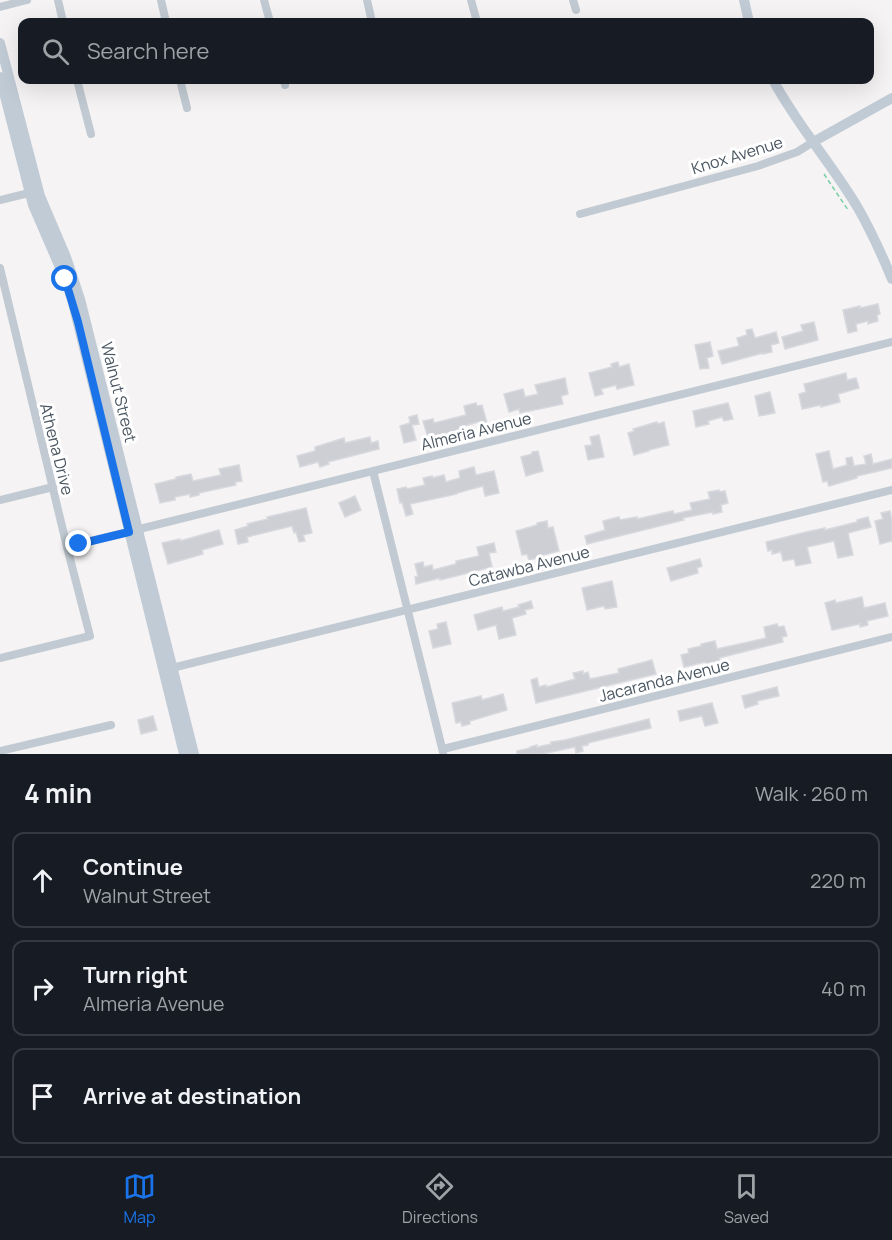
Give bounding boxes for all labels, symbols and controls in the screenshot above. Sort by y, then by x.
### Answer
search box [18,18,874,84]
icon: search [39,35,72,68]
text: Search here [87,36,209,66]
street label: Knox Avenue [689,131,785,179]
route start [51,265,77,291]
street label: Walnut Street [96,340,142,444]
street label: Athena Drive [35,401,79,497]
street label: Almeria Avenue [418,407,534,455]
route end [65,530,91,556]
street label: Catawba Avenue [466,540,592,592]
street label: Jacaranda Avenue [596,653,732,707]
text: 4 min [24,775,92,811]
text: Walk · 260 m [755,780,868,807]
text: Continue [83,852,183,882]
icon: ahead [26,864,59,897]
text: 220 m [810,867,866,894]
text: Walnut Street [83,882,211,909]
text: Turn right [83,960,188,990]
icon: right [26,972,59,1005]
text: 40 m [821,975,866,1002]
text: Almeria Avenue [83,990,224,1017]
icon: arrive [26,1080,59,1113]
text: Arrive at destination [83,1081,301,1111]
tab: Map [123,1170,156,1228]
tab: Directions [402,1170,478,1228]
tab: Saved [724,1170,769,1228]

